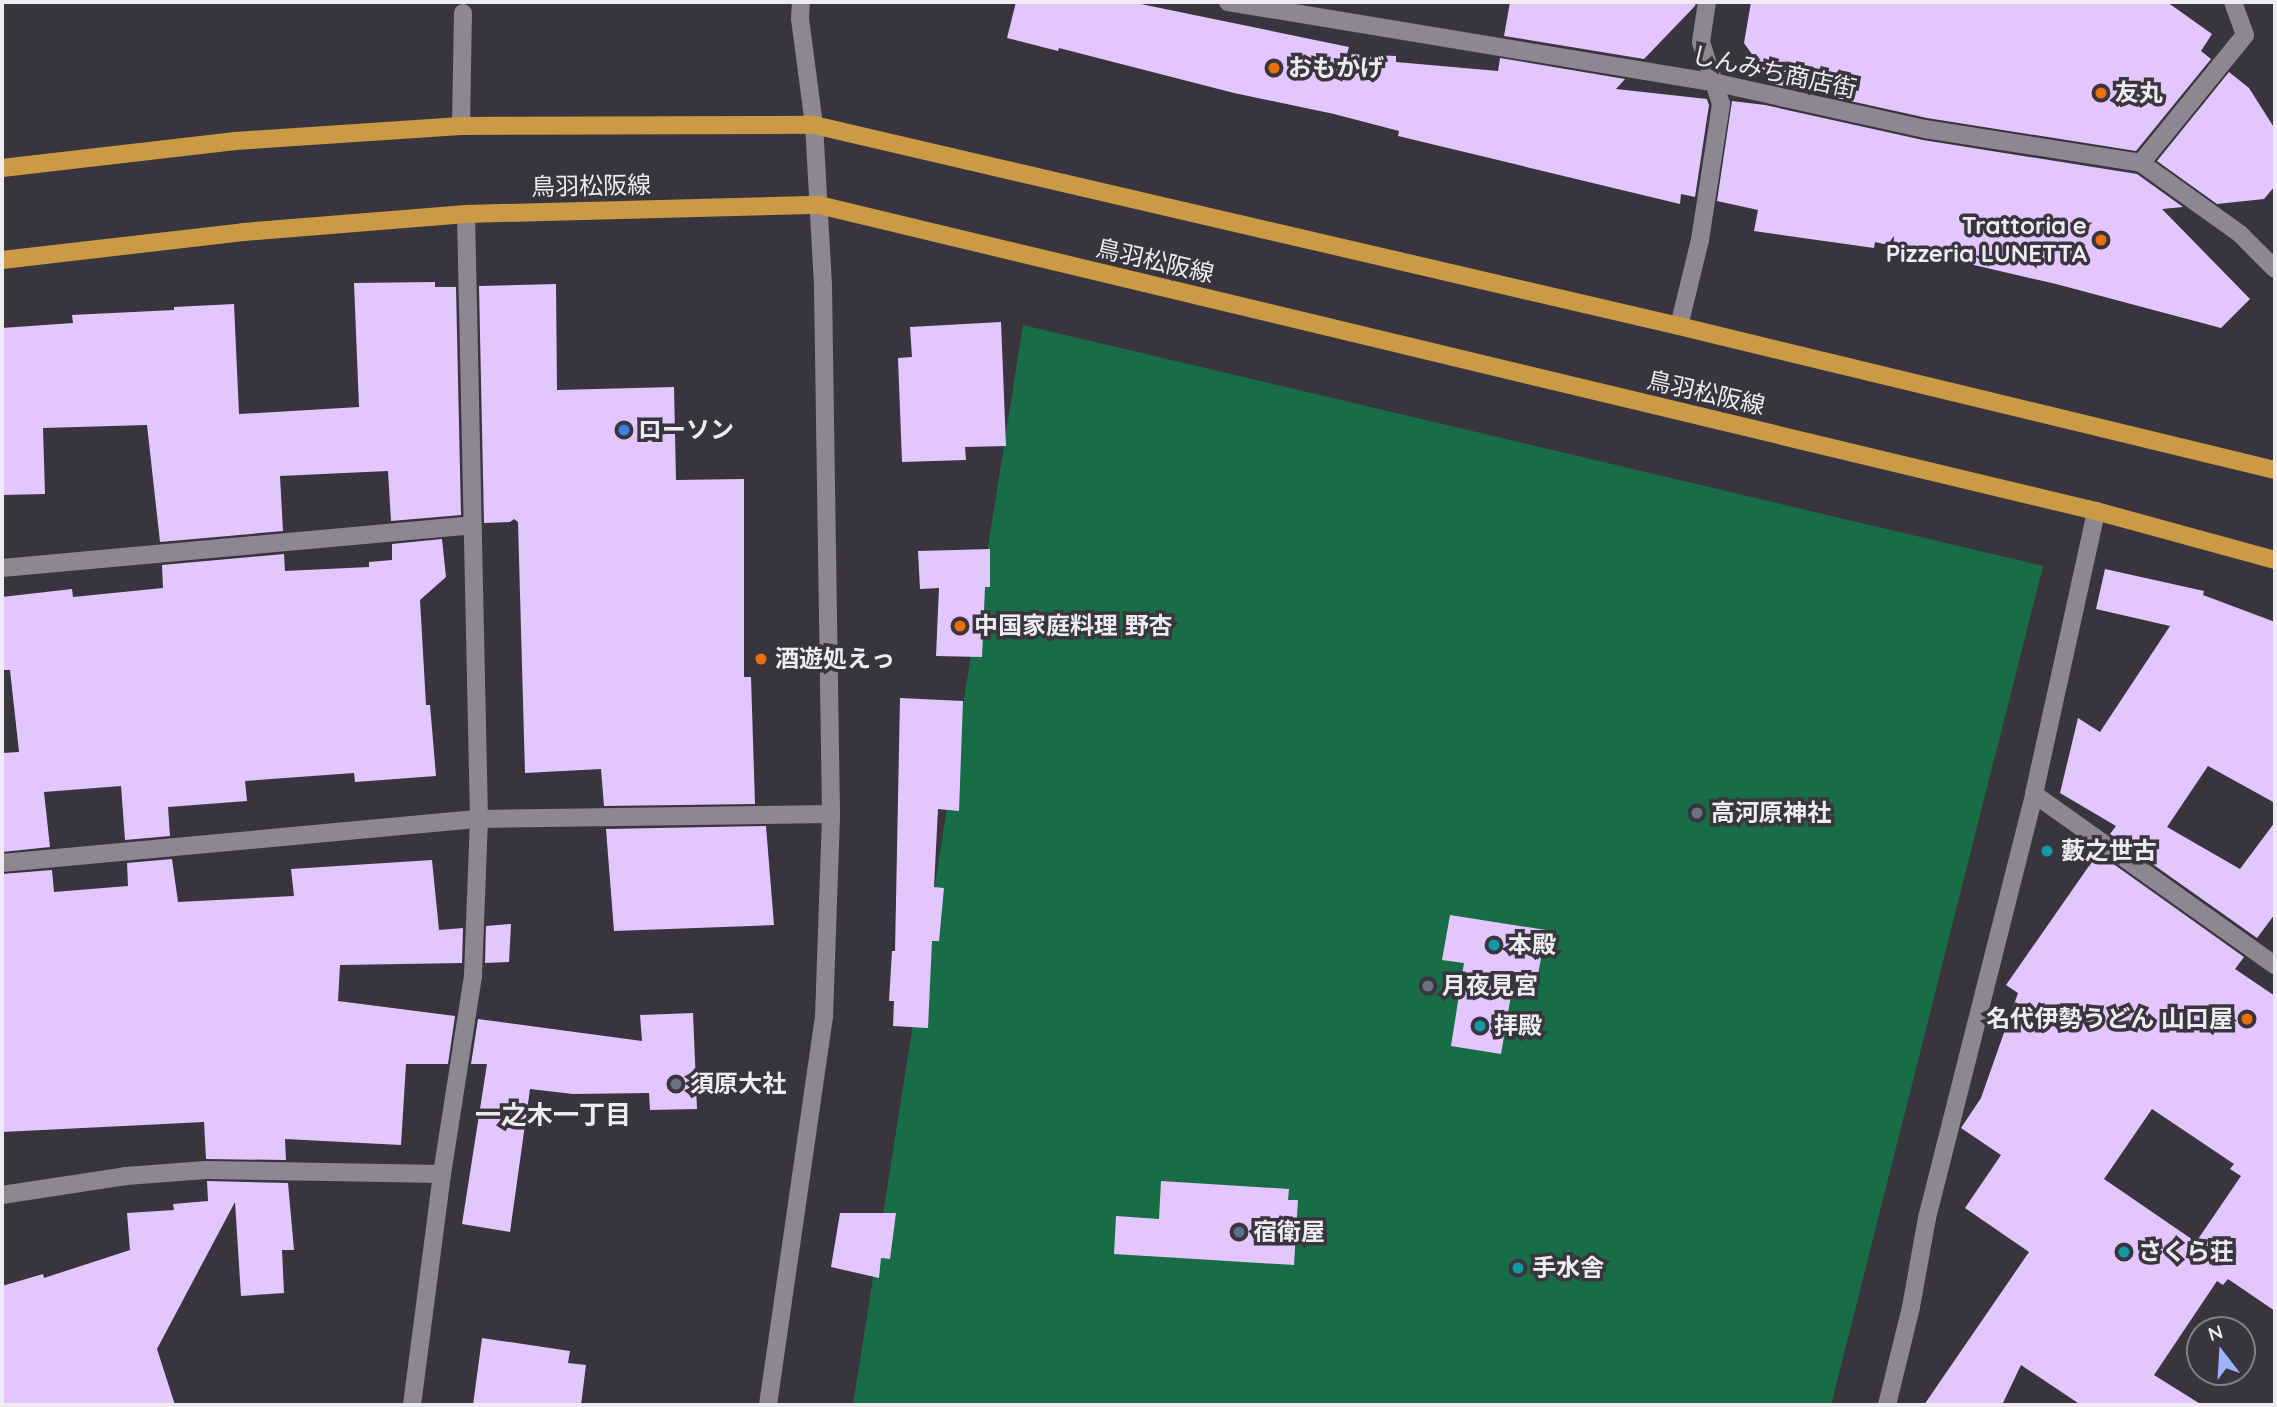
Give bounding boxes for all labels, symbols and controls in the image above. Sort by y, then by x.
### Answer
street label: しんみち商店街 [1689,40,1859,104]
place label: おもかげ [1288,54,1384,82]
marker: おもかげ [1266,60,1282,76]
place label: 友丸 [2115,79,2163,107]
marker: 友丸 [2093,85,2109,101]
street label: 鳥羽松阪線 [531,171,651,201]
place label: Trattoria e Pizzeria LUNETTA [1886,212,2087,268]
marker: Trattoria e Pizzeria LUNETTA [2093,232,2109,248]
street label: 鳥羽松阪線 [1093,233,1217,289]
street label: 鳥羽松阪線 [1644,365,1768,421]
place label: ローソン [638,416,734,444]
marker: ローソン [616,422,632,438]
place label: 中国家庭料理 野杏 [974,612,1173,640]
marker: 中国家庭料理 野杏 [952,618,968,634]
place label: 酒遊処えっ [775,645,895,673]
marker: 酒遊処えっ [753,651,769,667]
place label: 高河原神社 [1711,799,1831,827]
marker: 高河原神社 [1689,805,1705,821]
place label: 藪之世古 [2061,837,2157,865]
marker: 藪之世古 [2039,843,2055,859]
place label: 本殿 [1508,931,1556,959]
marker: 本殿 [1486,937,1502,953]
place label: 月夜見宮 [1442,972,1538,1000]
marker: 月夜見宮 [1420,978,1436,994]
place label: 名代伊勢うどん 山口屋 [1986,1005,2233,1033]
marker: 名代伊勢うどん 山口屋 [2239,1011,2255,1027]
place label: 拝殿 [1494,1012,1542,1040]
marker: 拝殿 [1472,1018,1488,1034]
place label: 須原大社 [690,1070,786,1098]
marker: 須原大社 [668,1076,684,1092]
district label: 一之木一丁目 [475,1099,631,1131]
place label: 宿衛屋 [1253,1218,1325,1246]
marker: 宿衛屋 [1231,1224,1247,1240]
place label: さくら荘 [2138,1238,2234,1266]
marker: さくら荘 [2116,1244,2132,1260]
place label: 手水舎 [1532,1254,1604,1282]
marker: 手水舎 [1510,1260,1526,1276]
north arrow [2186,1316,2256,1386]
text: N [2205,1319,2226,1346]

